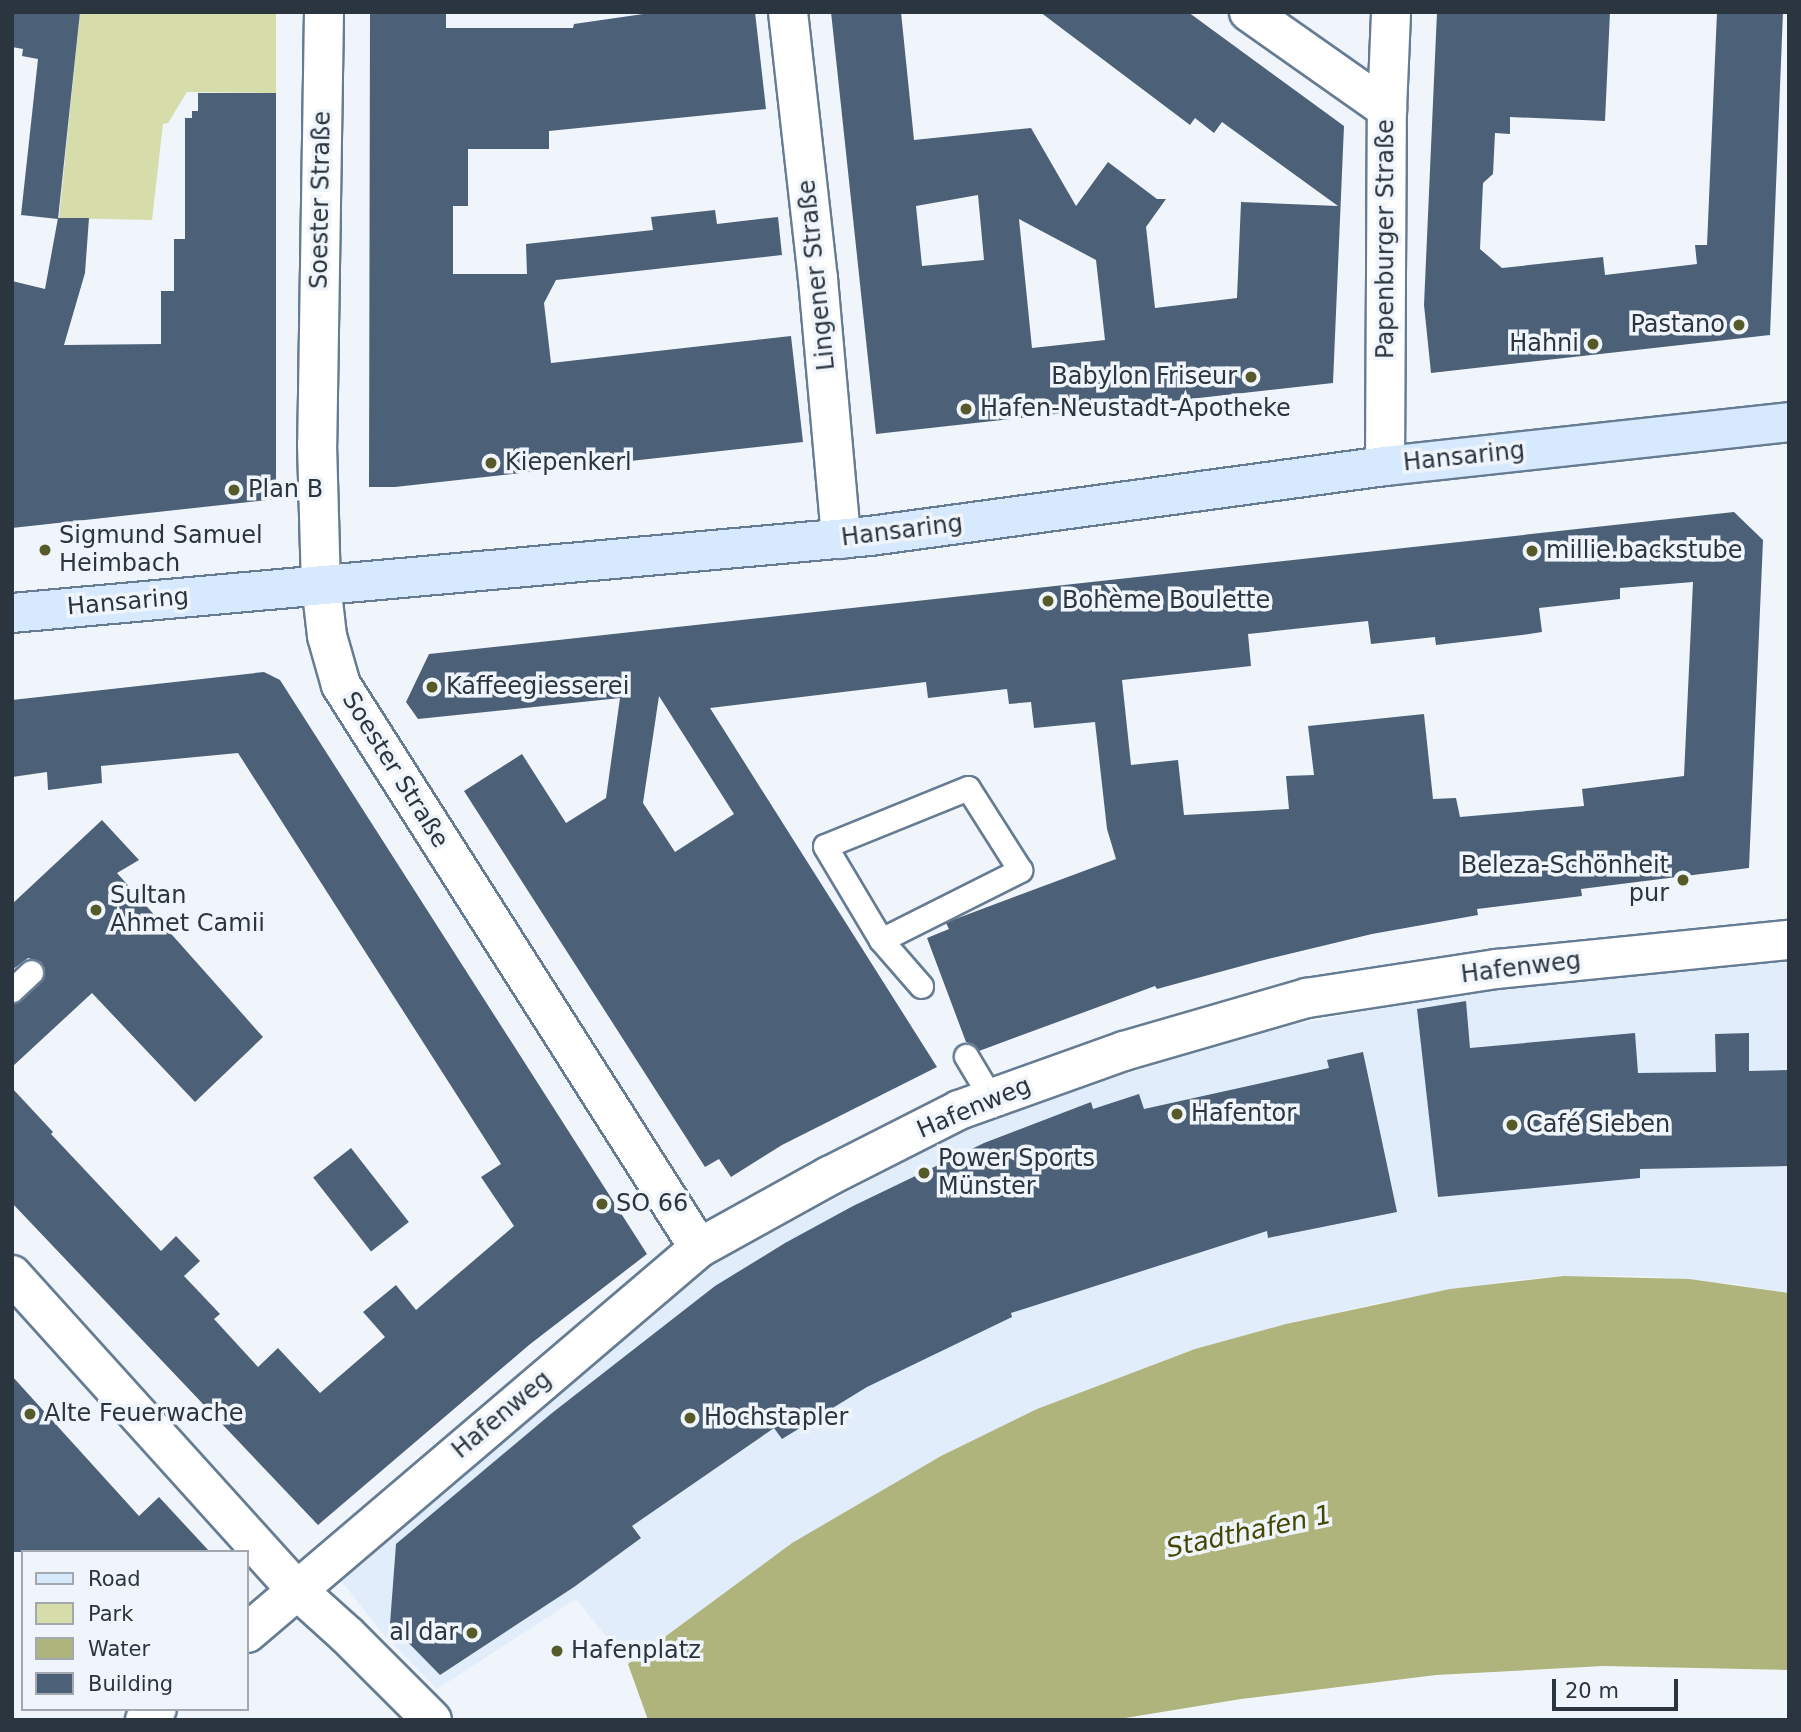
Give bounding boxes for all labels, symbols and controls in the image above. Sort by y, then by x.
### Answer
street label: Soester Straße [305,111,337,289]
street label: Papenburger Straße [1372,119,1400,359]
street label: Lingener Straße [793,178,841,372]
place label: Pastano [1630,311,1725,339]
marker: Pastano [1731,317,1747,333]
place label: Hahni [1509,330,1579,358]
marker: Hahni [1585,336,1601,352]
place label: Babylon Friseur [1051,363,1237,391]
marker: Babylon Friseur [1243,369,1259,385]
place label: Hafen-Neustadt-Apotheke [980,395,1291,423]
marker: Hafen-Neustadt-Apotheke [958,401,974,417]
street label: Hansaring [1402,436,1526,478]
place label: Kiepenkerl [505,449,632,477]
marker: Kiepenkerl [483,455,499,471]
place label: Plan B [248,476,323,504]
marker: Plan B [226,482,242,498]
street label: Hansaring [840,509,964,553]
place label: Sigmund Samuel Heimbach [59,522,263,578]
place label: millie.backstube [1546,537,1743,565]
marker: Sigmund Samuel Heimbach [37,542,53,558]
marker: millie.backstube [1524,543,1540,559]
street label: Hansaring [66,582,190,622]
place label: Bohème Boulette [1062,587,1270,615]
marker: Bohème Boulette [1040,593,1056,609]
place label: Kaffeegiesserei [446,673,629,701]
marker: Kaffeegiesserei [424,679,440,695]
street label: Soester Straße [336,687,454,853]
place label: Beleza-Schönheit pur [1461,852,1669,908]
marker: Beleza-Schönheit pur [1675,872,1691,888]
place label: Sultan Ahmet Camii [110,882,265,938]
marker: Sultan Ahmet Camii [88,902,104,918]
street label: Hafenweg [1459,946,1583,990]
street label: Hafenweg [913,1071,1035,1145]
place label: Hafentor [1191,1100,1296,1128]
marker: Hafentor [1169,1106,1185,1122]
place label: Café Sieben [1526,1111,1670,1139]
marker: Café Sieben [1504,1117,1520,1133]
place label: Power Sports Münster [938,1145,1095,1201]
marker: Power Sports Münster [916,1165,932,1181]
place label: SO 66 [616,1190,688,1218]
marker: SO 66 [594,1196,610,1212]
street label: Hafenweg [446,1365,558,1465]
place label: Alte Feuerwache [44,1400,244,1428]
place label: Hochstapler [704,1404,848,1432]
marker: Alte Feuerwache [22,1406,38,1422]
marker: Hochstapler [682,1410,698,1426]
water label: Stadthafen 1 [1164,1499,1334,1565]
legend [21,1550,248,1711]
text: Road [88,1567,141,1591]
text: Park [88,1602,133,1626]
place label: al dar [389,1619,458,1647]
marker: al dar [464,1625,480,1641]
text: Water [88,1637,150,1661]
place label: Hafenplatz [571,1637,701,1665]
marker: Hafenplatz [549,1643,565,1659]
scale bar [1556,1666,1682,1710]
text: Building [88,1672,173,1696]
text: 20 m [1565,1679,1619,1703]

